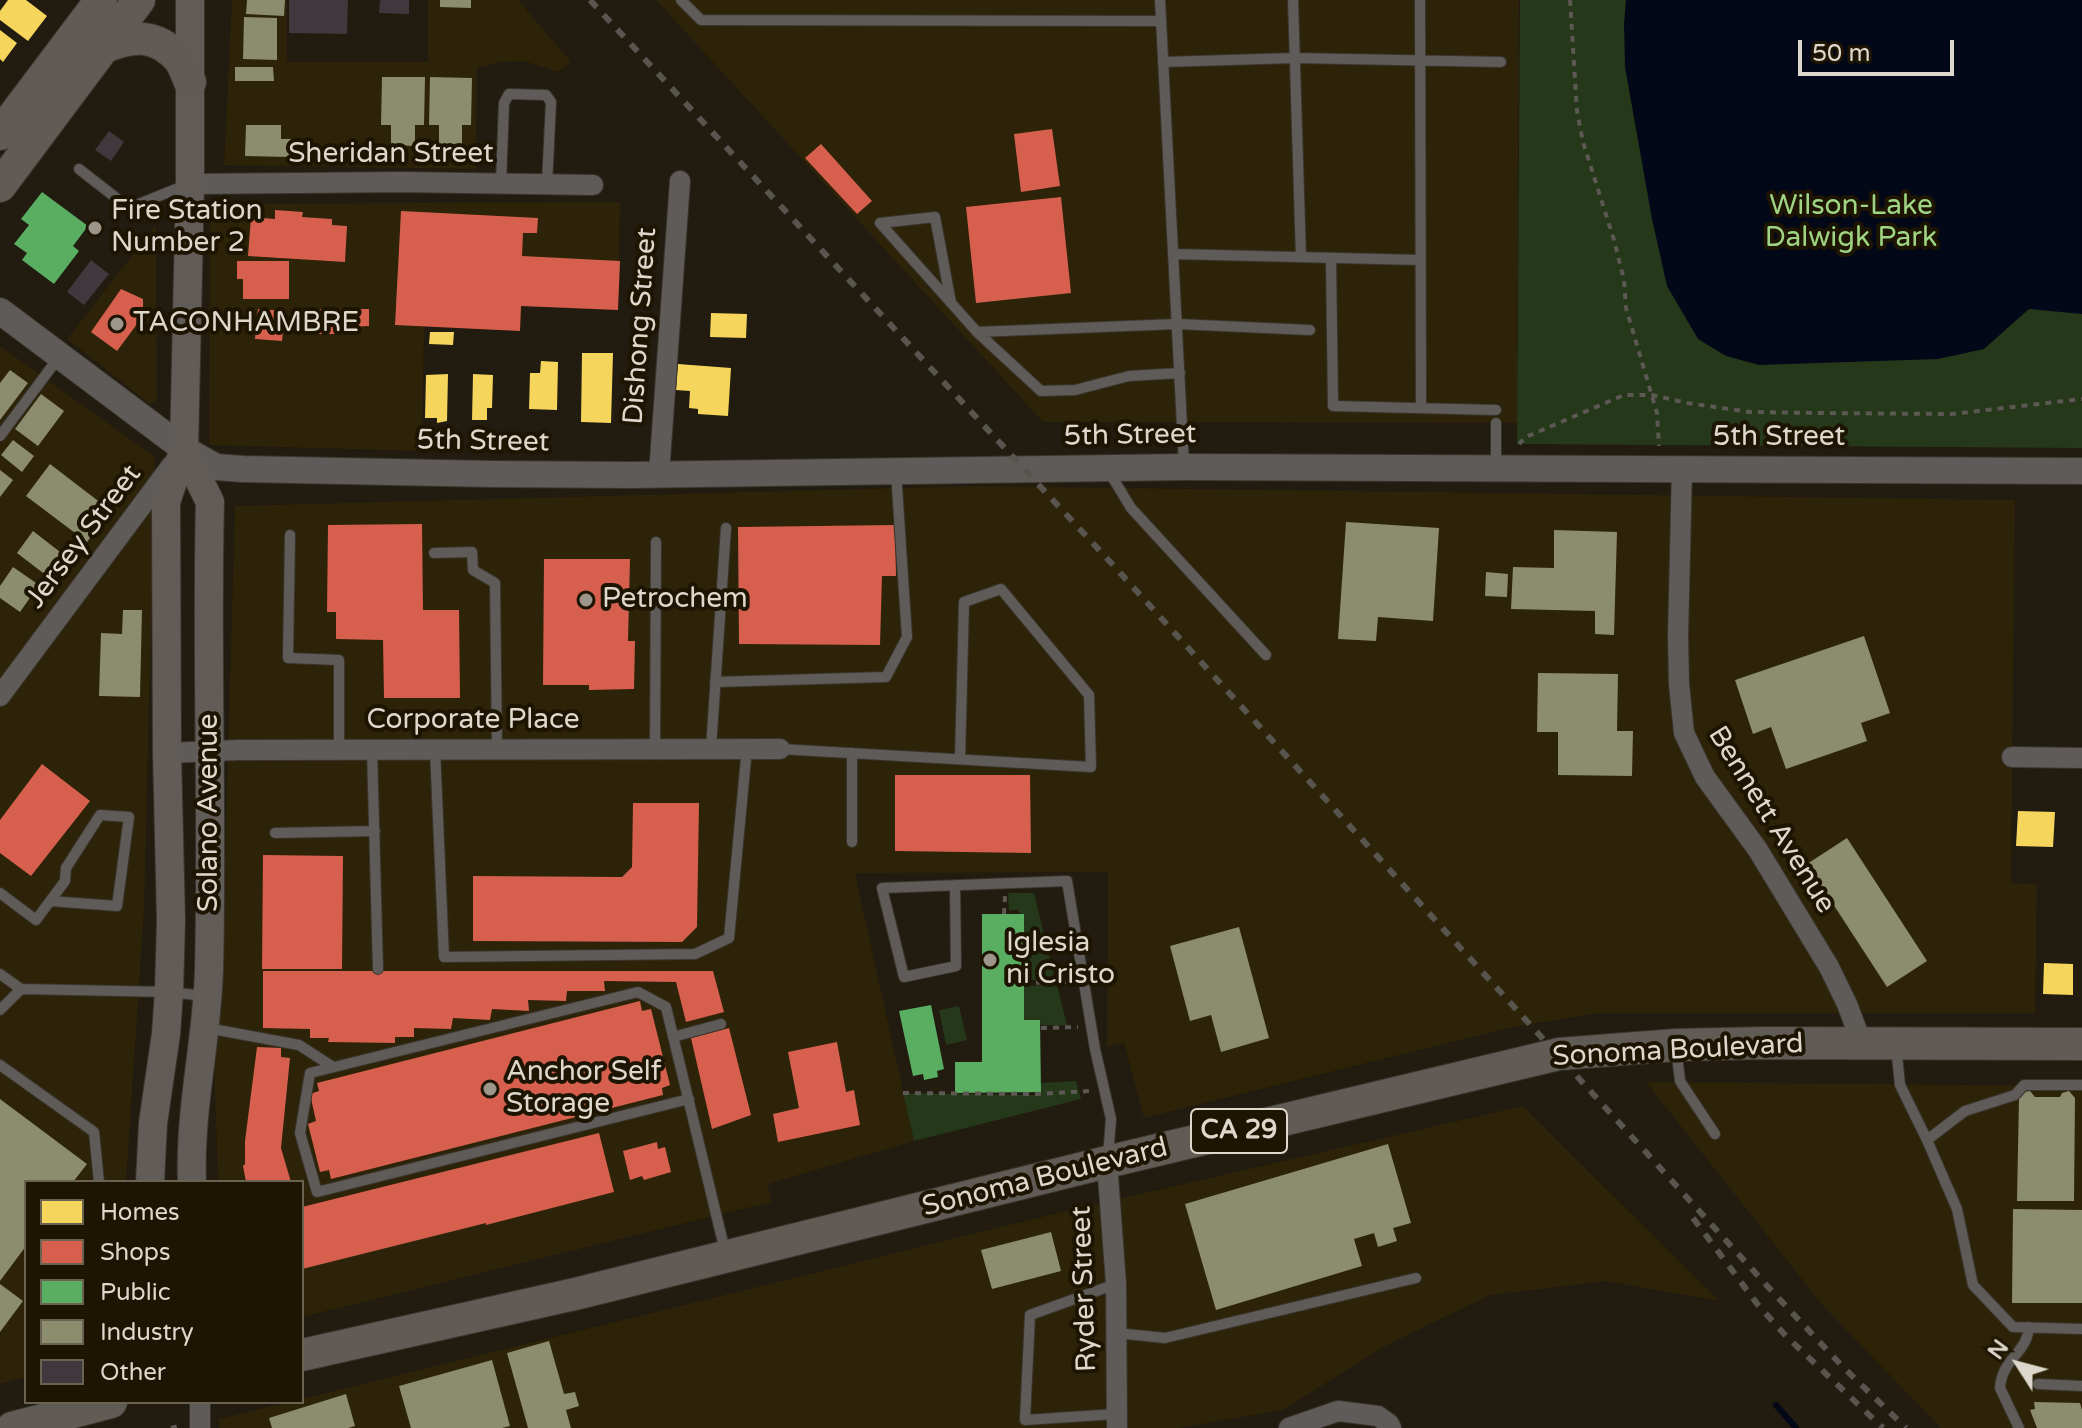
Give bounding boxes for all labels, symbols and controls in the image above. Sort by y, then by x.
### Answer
scale bar [1802,24,1958,74]
text: 50 m [1812,39,1870,68]
street label: Sheridan Street [288,138,494,172]
park label: Wilson-Lake Dalwigk Park [1765,190,1937,256]
place label: Fire Station Number 2 [111,195,263,261]
marker: Fire Station Number 2 [86,219,104,237]
street label: Dishong Street [617,226,665,426]
place label: TACONHAMBRE [133,307,359,341]
marker: TACONHAMBRE [108,315,126,333]
street label: 5th Street [1063,418,1197,454]
street label: 5th Street [1713,421,1845,455]
street label: 5th Street [416,424,550,460]
street label: Jersey Street [19,459,149,615]
place label: Petrochem [602,583,748,617]
marker: Petrochem [577,591,595,609]
street label: Corporate Place [366,704,580,738]
street label: Solano Avenue [193,714,227,912]
street label: Bennett Avenue [1700,720,1842,920]
place label: Iglesia ni Cristo [1006,927,1115,993]
marker: Iglesia ni Cristo [981,951,999,969]
street label: Sonoma Boulevard [1552,1028,1804,1074]
place label: Anchor Self Storage [506,1056,662,1122]
marker: Anchor Self Storage [481,1080,499,1098]
road number: CA 29 [1191,1109,1287,1153]
street label: Sonoma Boulevard [919,1131,1171,1225]
legend [24,1180,304,1404]
text: Homes [100,1198,180,1227]
street label: Ryder Street [1065,1205,1105,1373]
text: Shops [100,1238,170,1267]
text: Public [100,1278,170,1307]
text: Industry [100,1318,194,1347]
north arrow [1978,1324,2058,1404]
text: N [1983,1335,2014,1365]
text: Other [100,1358,166,1387]

